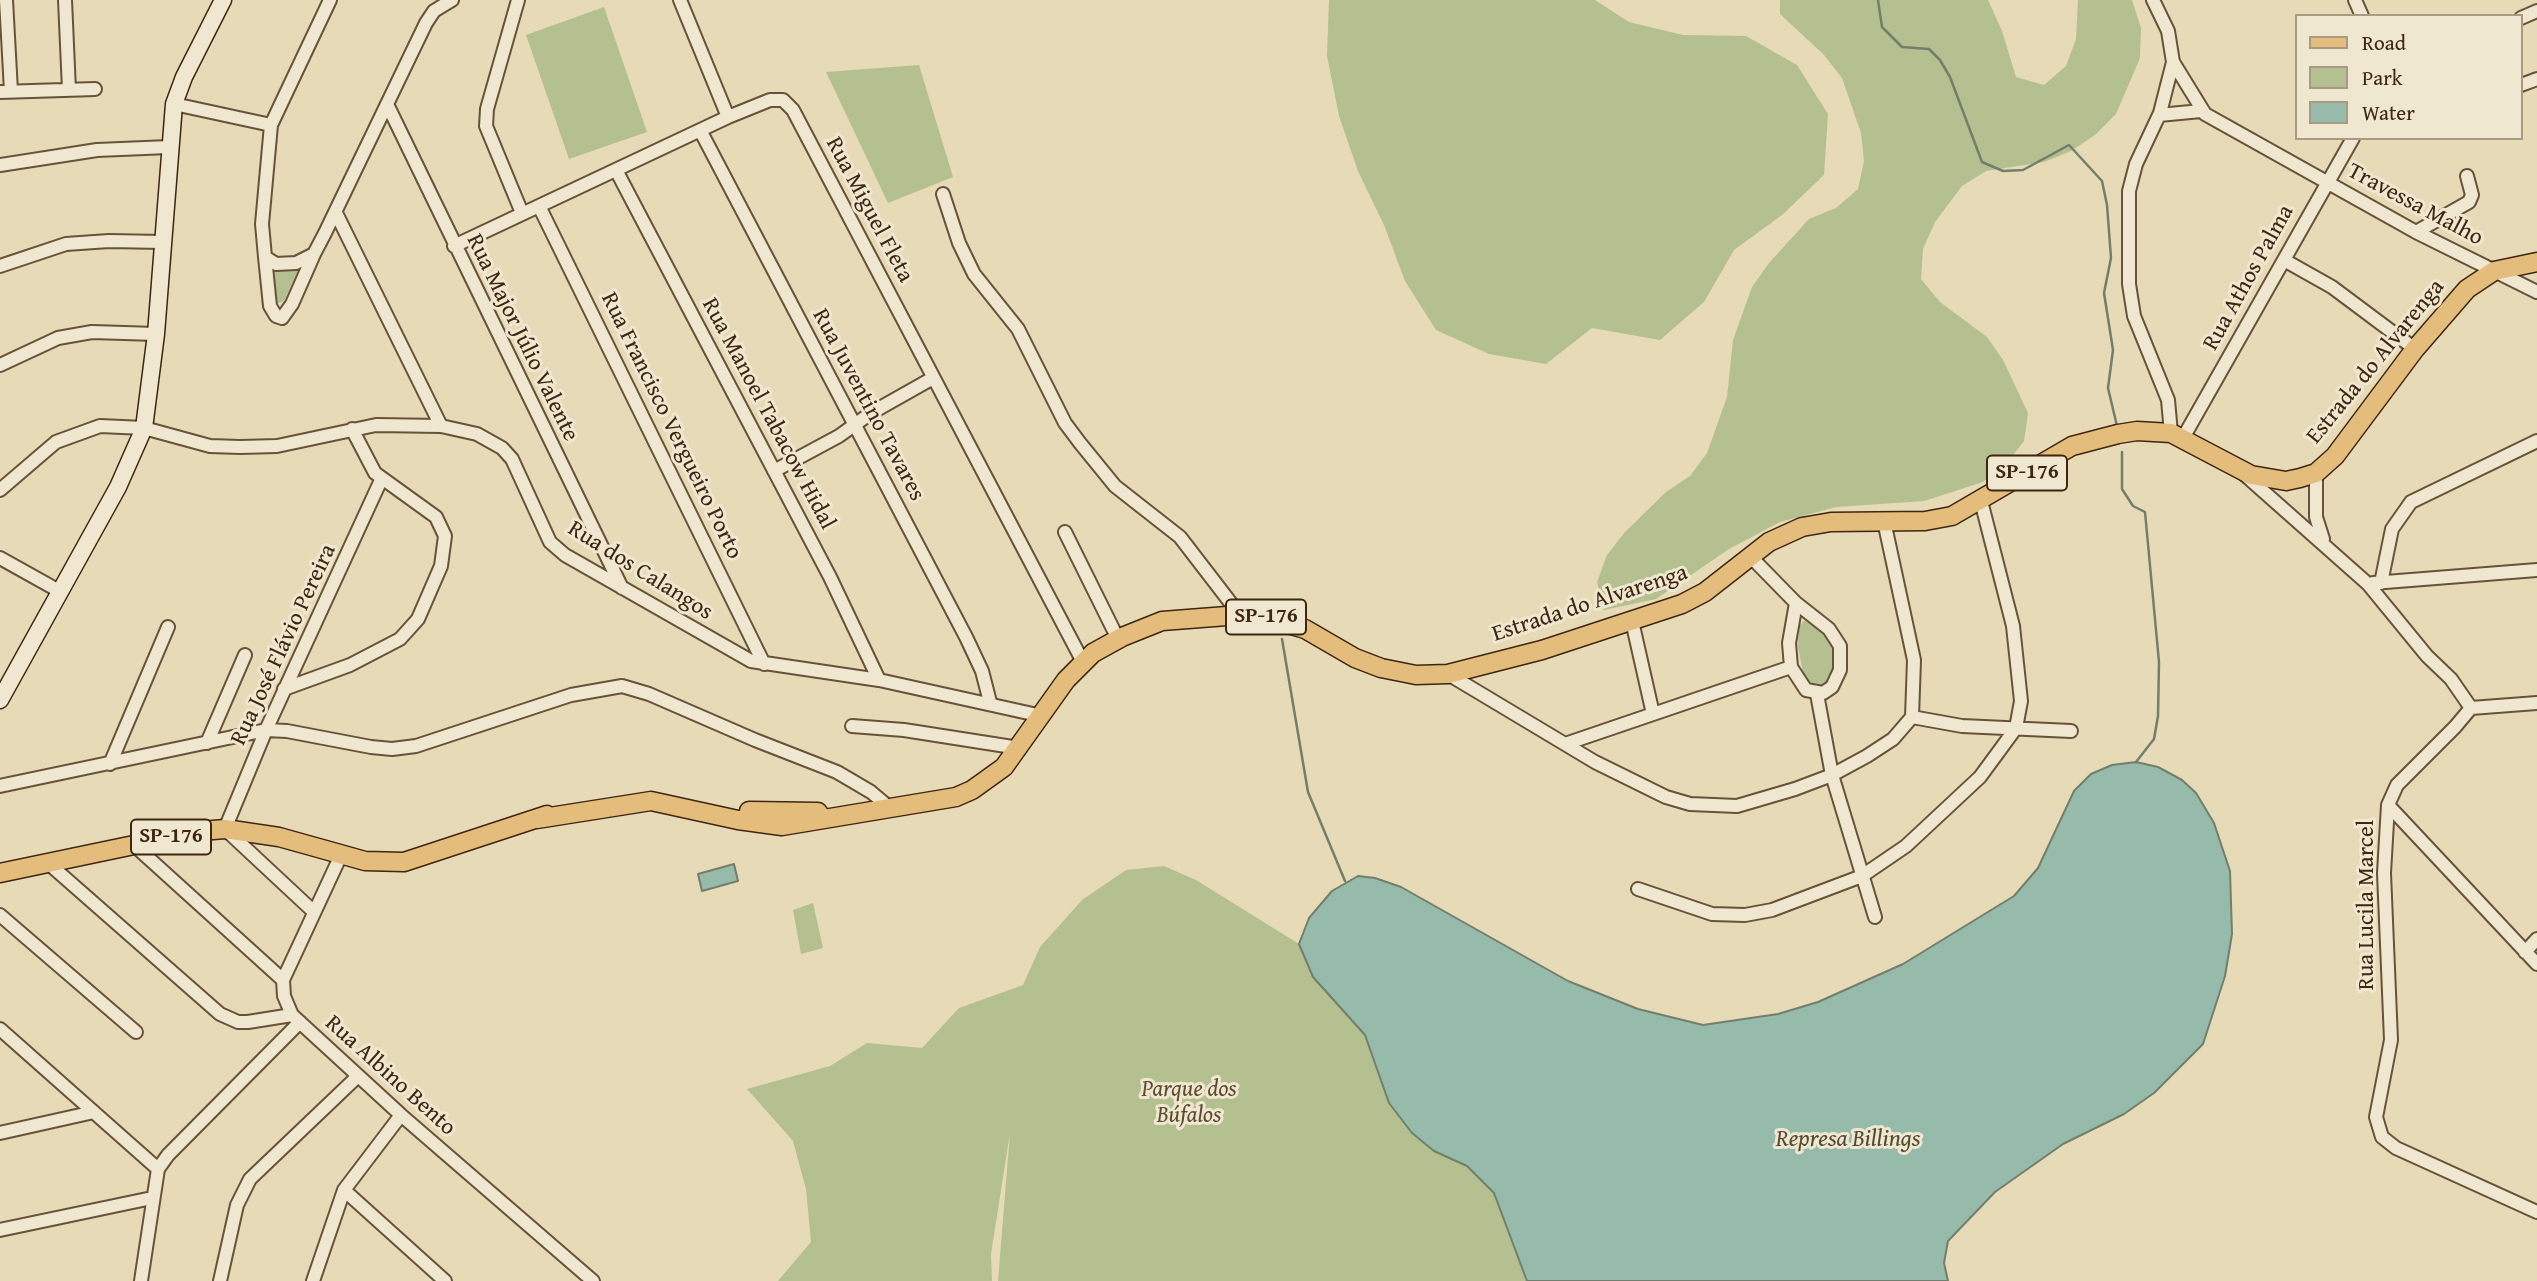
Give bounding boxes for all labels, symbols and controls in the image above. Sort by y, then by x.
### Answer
legend [2296,14,2523,140]
text: Road [2362,27,2406,58]
text: Park [2362,62,2403,93]
text: Water [2362,97,2415,128]
street label: Rua Miguel Fleta [819,133,919,287]
street label: Travessa Malho [2343,158,2487,252]
street label: Rua Athos Palma [2198,201,2300,355]
street label: Rua Major Júlio Valente [460,230,584,446]
street label: Estrada do Alvarenga [2301,274,2451,450]
street label: Rua Francisco Vergueiro Porto [594,288,748,564]
street label: Rua Manoel Tabacow Hidal [695,294,841,534]
street label: Rua Juventino Tavares [806,304,930,506]
road number: SP-176 [1987,456,2067,490]
street label: Rua dos Calangos [562,515,718,627]
street label: Rua José Flávio Pereira [225,540,343,750]
street label: Estrada do Alvarenga [1489,559,1691,649]
road number: SP-176 [1226,600,1306,634]
road number: SP-176 [131,820,211,854]
street label: Rua Lucila Marcel [2353,820,2381,990]
street label: Rua Albino Bento [319,1010,461,1142]
park label: Parque dos Búfalos [1141,1076,1237,1130]
water label: Represa Billings [1776,1126,1920,1154]

